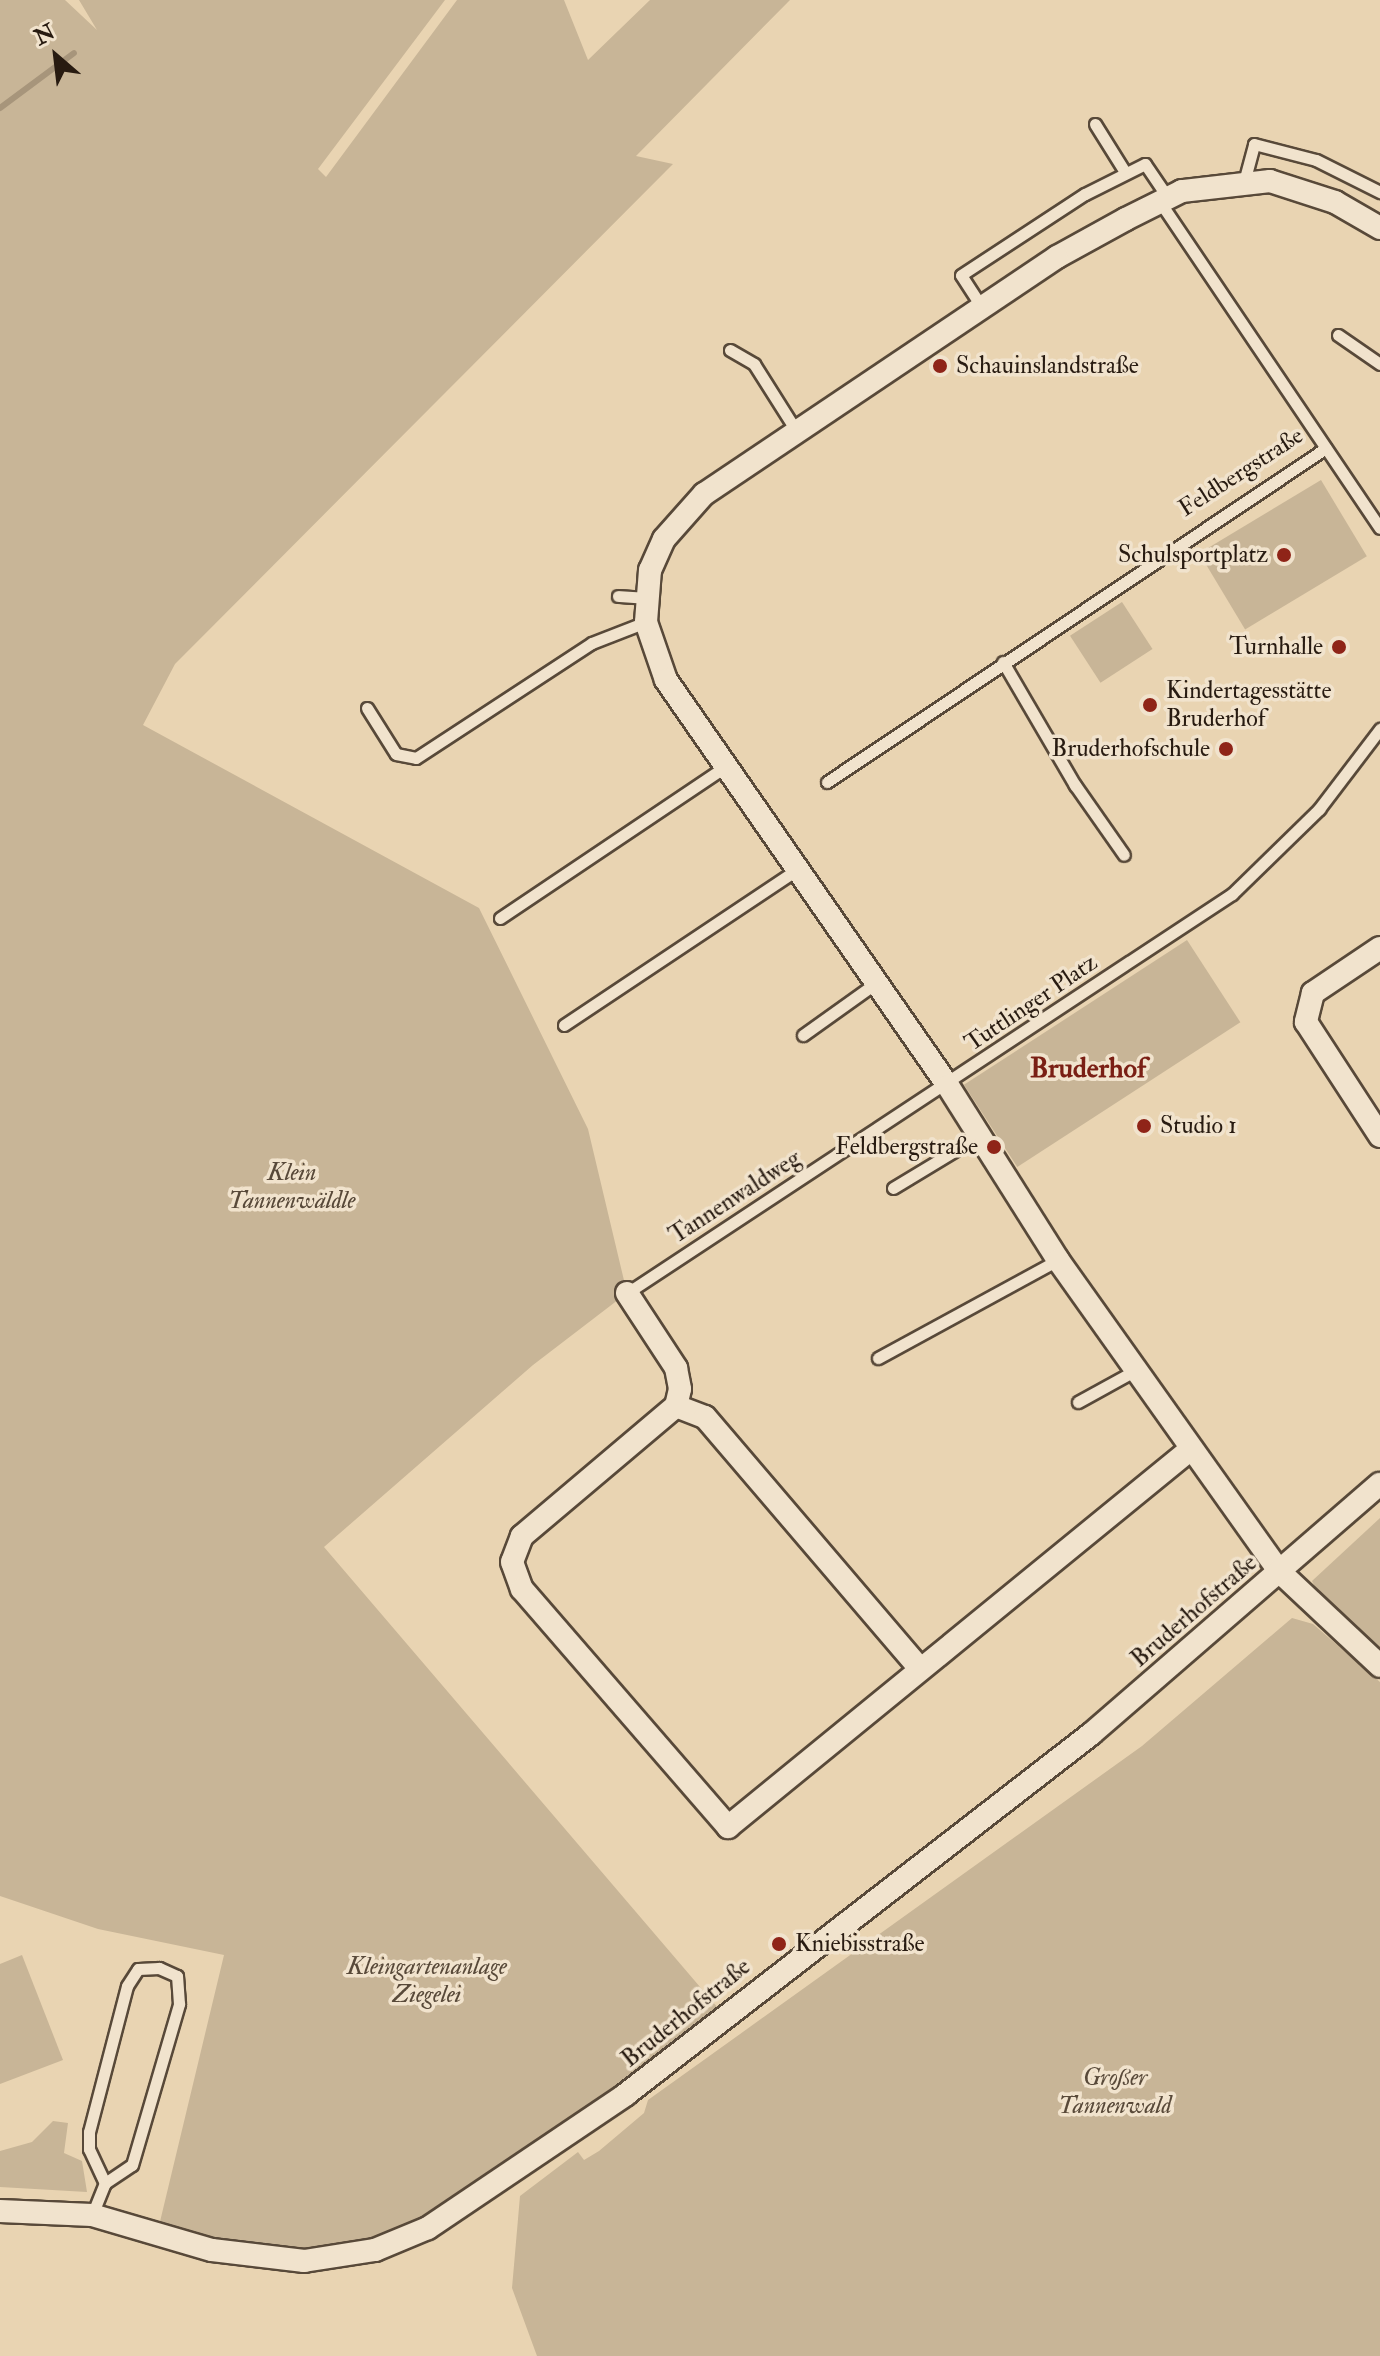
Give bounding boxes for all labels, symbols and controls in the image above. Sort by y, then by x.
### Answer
north arrow [16,16,96,96]
text: N [29,18,60,52]
place label: Schauinslandstraße [956,352,1139,380]
marker: Schauinslandstraße [931,357,949,375]
street label: Feldbergstraße [1173,421,1309,523]
place label: Schulsportplatz [1118,541,1268,569]
marker: Schulsportplatz [1275,546,1293,564]
place label: Turnhalle [1229,633,1323,661]
marker: Turnhalle [1330,638,1348,656]
place label: Kindertagesstätte Bruderhof [1166,677,1331,733]
marker: Kindertagesstätte Bruderhof [1141,696,1159,714]
place label: Bruderhofschule [1052,735,1210,763]
marker: Bruderhofschule [1217,740,1235,758]
street label: Tuttlinger Platz [959,948,1103,1058]
district label: Bruderhof [1030,1052,1146,1086]
place label: Studio 1 [1160,1112,1237,1140]
marker: Studio 1 [1135,1117,1153,1135]
place label: Feldbergstraße [835,1133,978,1161]
marker: Feldbergstraße [985,1138,1003,1156]
street label: Tannenwaldweg [664,1144,806,1250]
park label: Klein Tannenwäldle [229,1159,355,1215]
street label: Bruderhofstraße [1125,1549,1263,1673]
place label: Kniebisstraße [795,1930,925,1958]
marker: Kniebisstraße [770,1935,788,1953]
street label: Bruderhofstraße [616,1952,756,2074]
park label: Kleingartenanlage Ziegelei [347,1953,507,2009]
park label: Großer Tannenwald [1058,2064,1172,2120]

